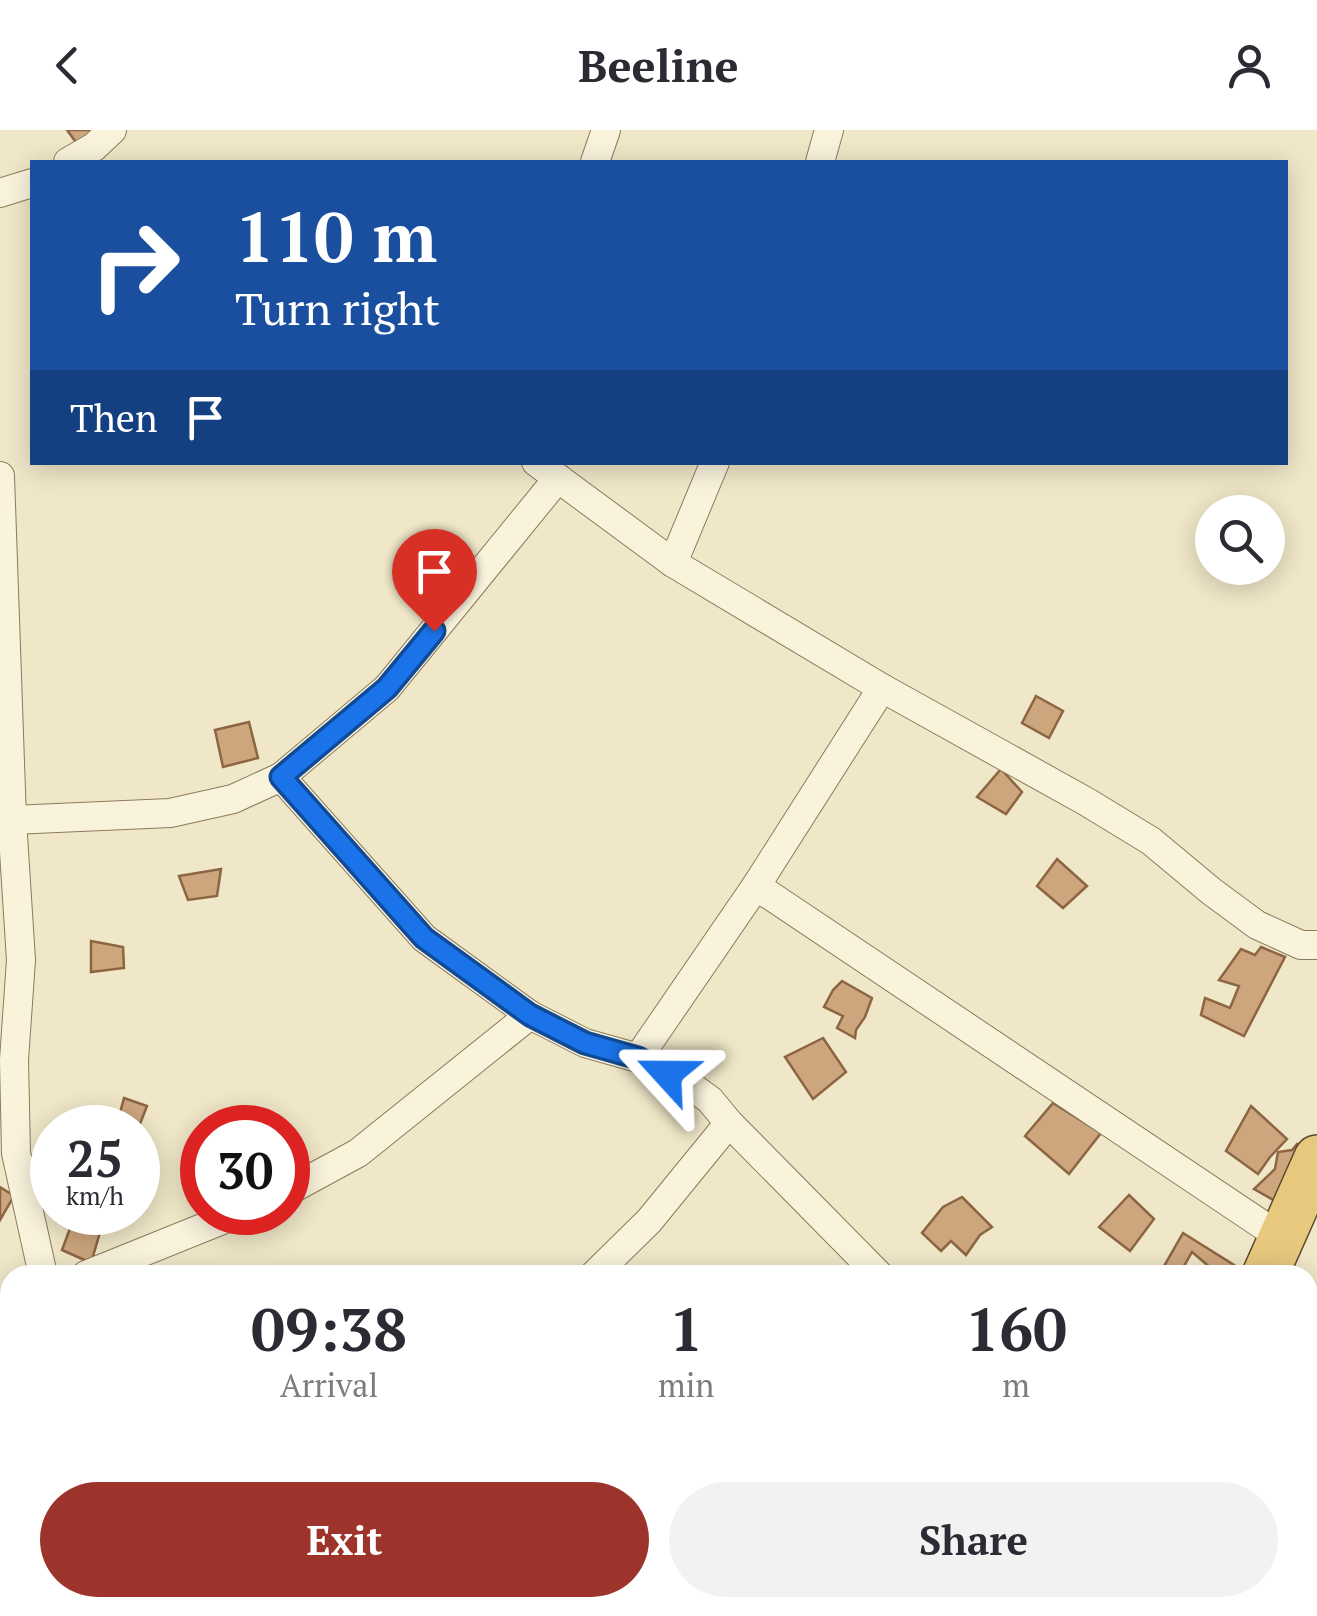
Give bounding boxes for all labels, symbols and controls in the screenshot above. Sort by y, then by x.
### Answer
text: Beeline [578,35,739,95]
icon: back [40,38,95,93]
icon: person [1222,38,1277,93]
text: 110 m [235,189,437,282]
icon: right [70,200,200,330]
text: Turn right [235,278,440,338]
icon: arrive [178,390,233,445]
text: Then [70,393,158,443]
map controls [1195,495,1285,585]
button: search [1195,495,1285,585]
pin [392,529,477,632]
icon: arrive [407,544,462,599]
position arrow [615,1022,719,1126]
speed limit sign: 30 [180,1105,310,1235]
text: 25 [67,1125,123,1191]
text: km/h [66,1179,124,1212]
text: 09:38 [251,1289,407,1368]
text: 1 [669,1289,703,1368]
text: 160 [965,1289,1067,1368]
text: Arrival [280,1364,378,1406]
text: min [658,1364,714,1406]
text: m [1002,1364,1030,1406]
button: Exit [40,1482,649,1597]
button: Share [669,1482,1278,1597]

